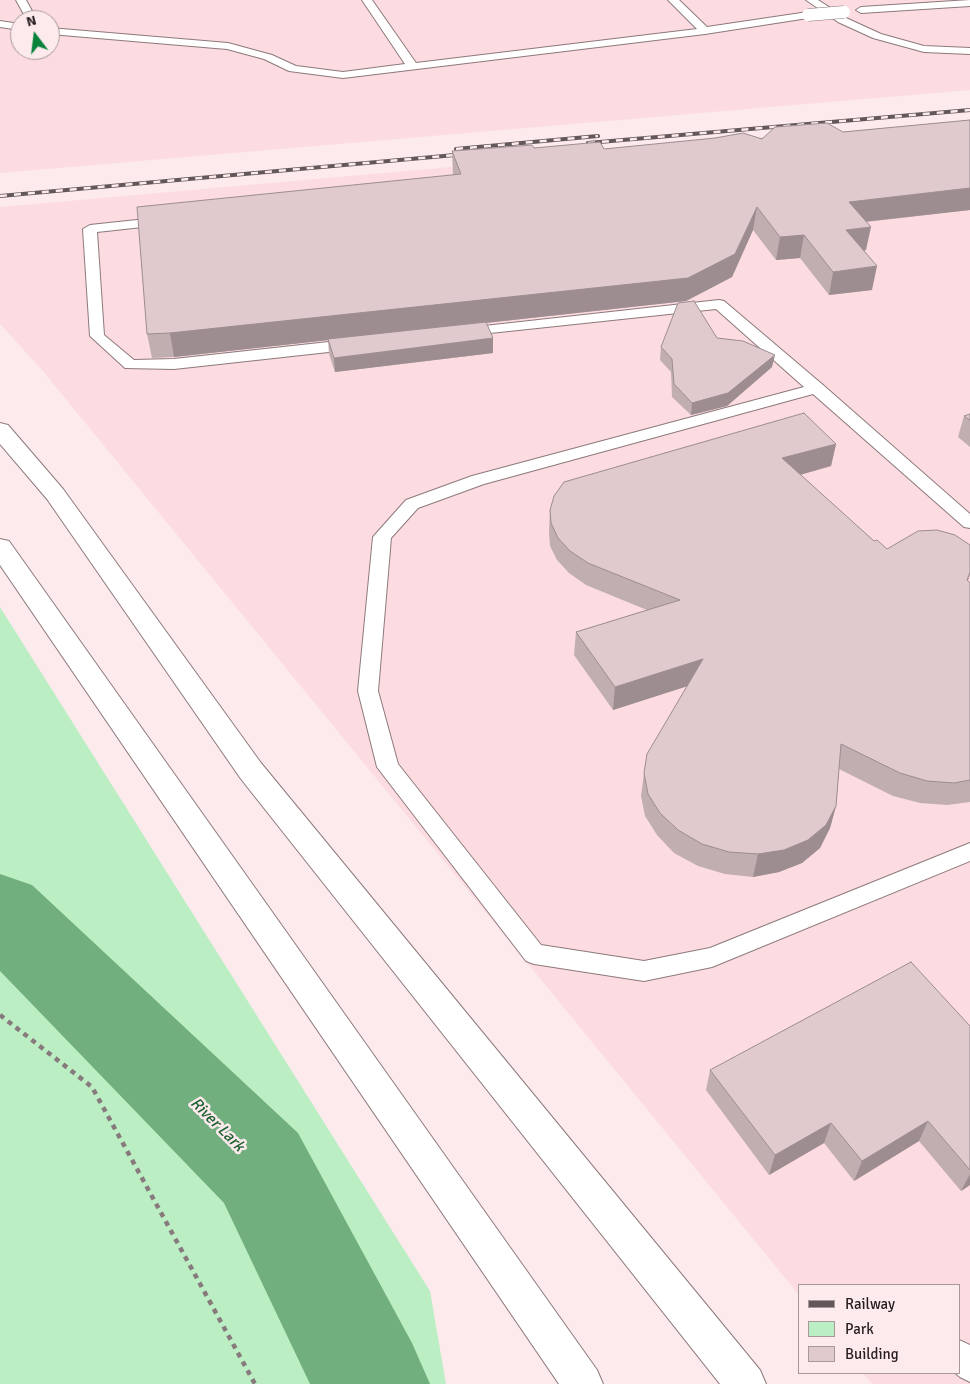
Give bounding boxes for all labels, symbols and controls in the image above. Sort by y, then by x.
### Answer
north arrow [10,10,60,60]
text: N [24,12,38,30]
water label: River Lark [186,1094,248,1156]
legend [798,1284,960,1374]
text: Railway [845,1295,895,1313]
text: Park [845,1320,874,1338]
text: Building [845,1345,899,1363]

